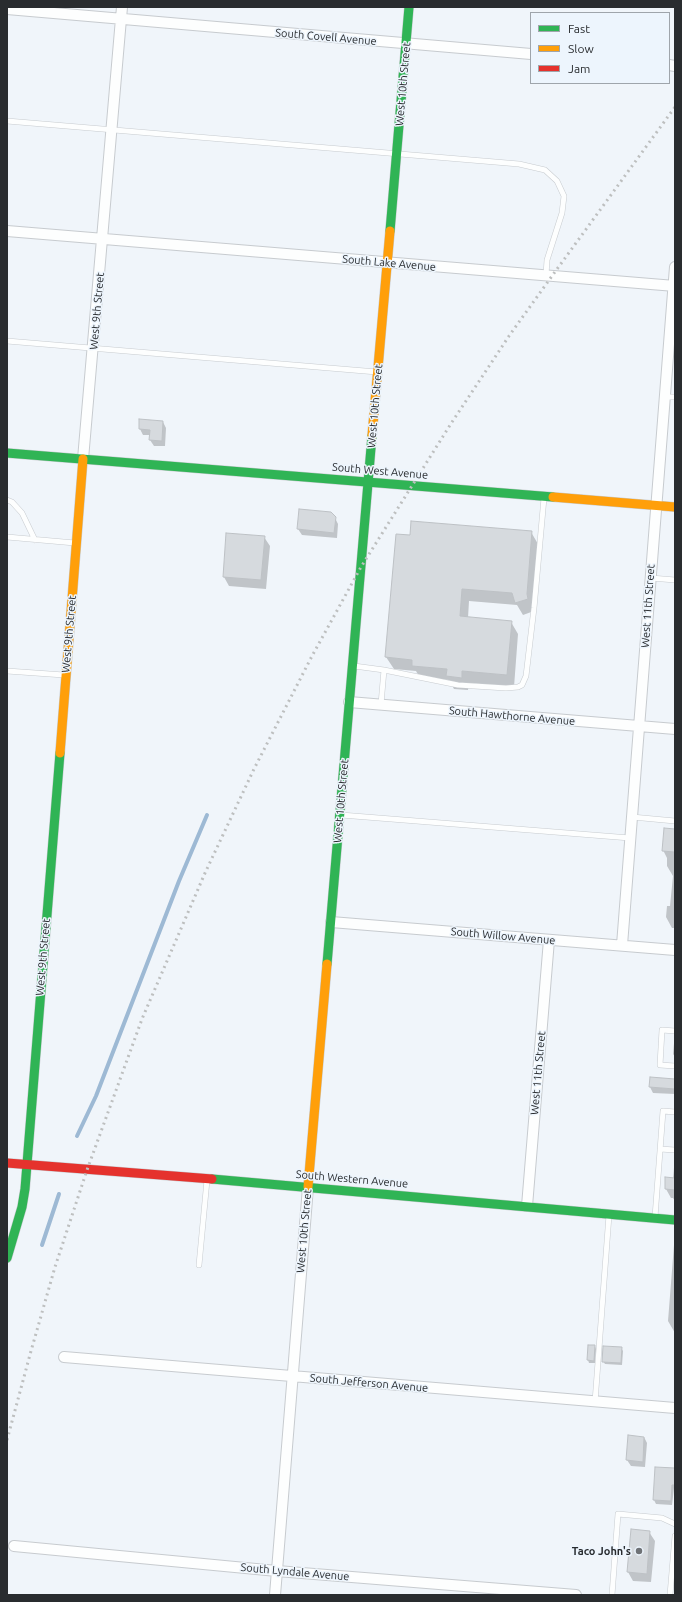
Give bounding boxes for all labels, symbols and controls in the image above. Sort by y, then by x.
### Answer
legend [530,12,670,84]
text: Fast [568,22,590,35]
street label: South Covell Avenue [275,26,377,48]
street label: West 10th Street [393,42,413,126]
text: Slow [568,42,594,55]
text: Jam [568,62,590,75]
street label: South Lake Avenue [342,252,436,274]
street label: West 9th Street [87,272,107,350]
street label: West 10th Street [365,364,385,448]
street label: South West Avenue [331,460,429,482]
street label: West 11th Street [638,564,658,648]
street label: West 9th Street [59,595,79,673]
street label: South Hawthorne Avenue [448,704,576,728]
street label: West 10th Street [331,759,351,843]
street label: West 9th Street [33,918,53,996]
street label: South Willow Avenue [450,925,556,947]
street label: West 11th Street [528,1031,548,1115]
street label: South Western Avenue [295,1168,409,1190]
street label: West 10th Street [294,1189,314,1273]
street label: South Jefferson Avenue [309,1371,429,1395]
place label: Taco John's [572,1544,631,1558]
marker: Taco John's [634,1546,644,1556]
street label: South Lyndale Avenue [240,1561,350,1583]

